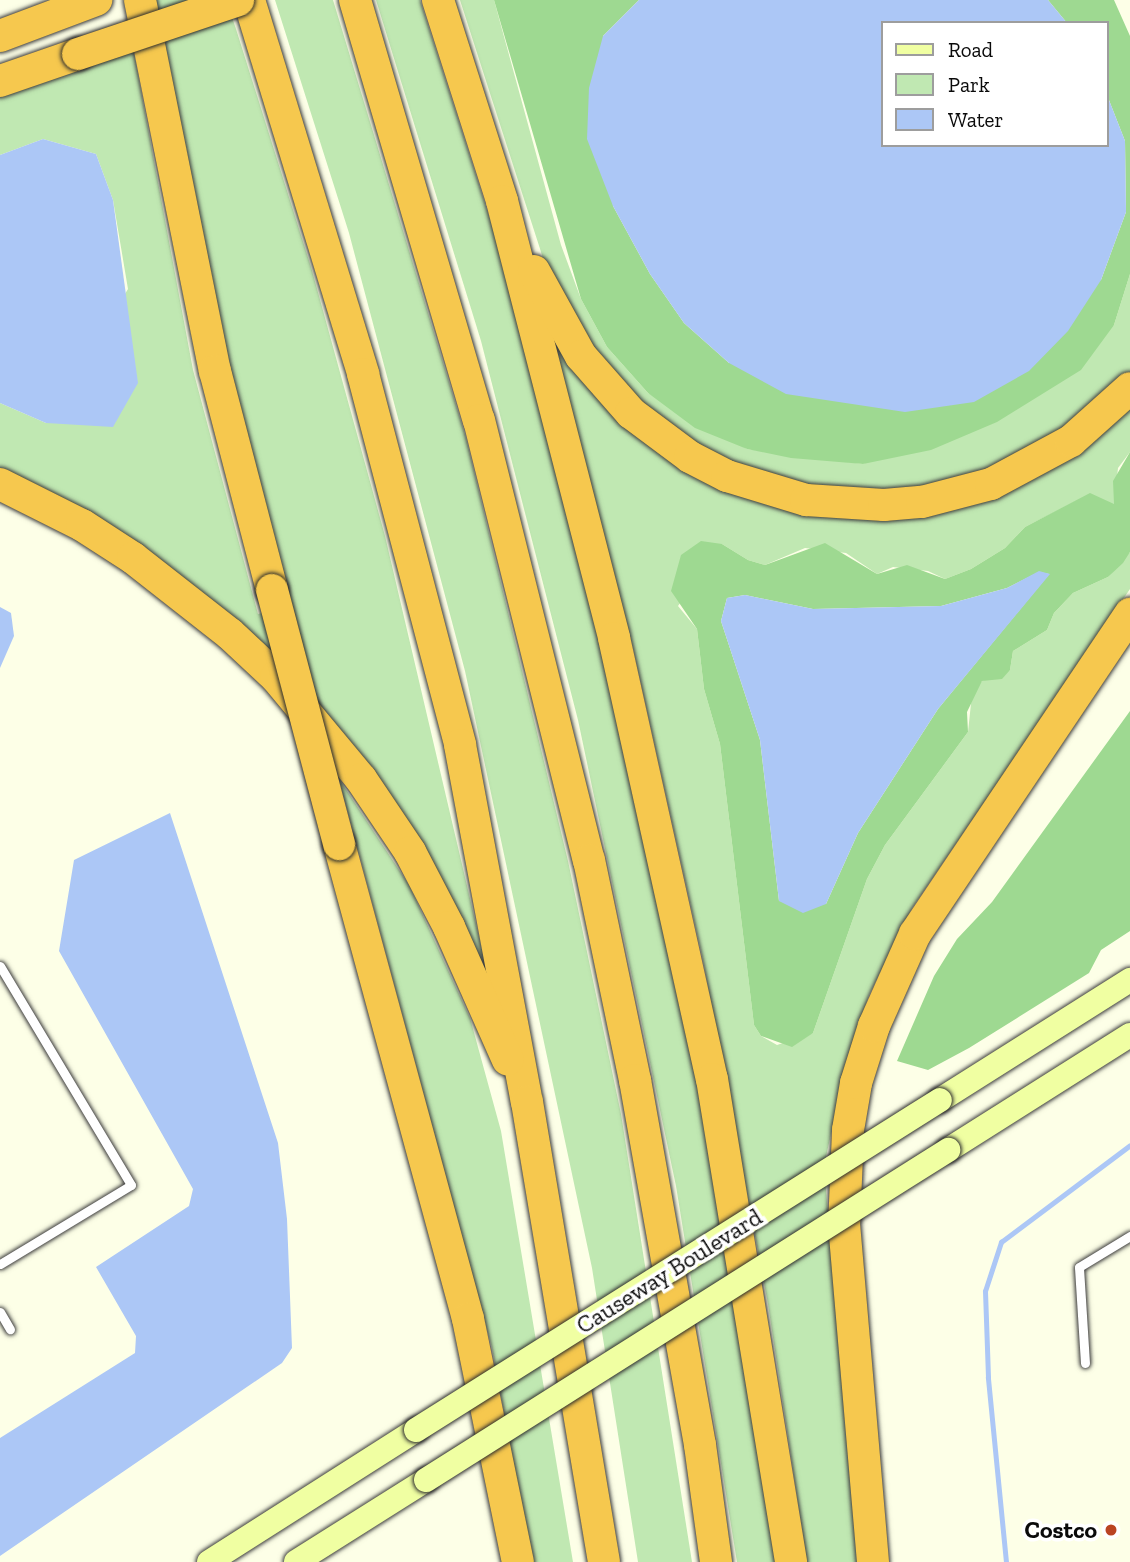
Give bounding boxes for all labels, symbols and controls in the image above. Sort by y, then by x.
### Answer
legend [881,21,1109,147]
text: Road [948,37,993,62]
text: Park [948,72,990,97]
text: Water [948,107,1003,132]
street label: Causeway Boulevard [571,1202,767,1340]
place label: Costco [1025,1516,1097,1544]
marker: Costco [1103,1522,1119,1538]

